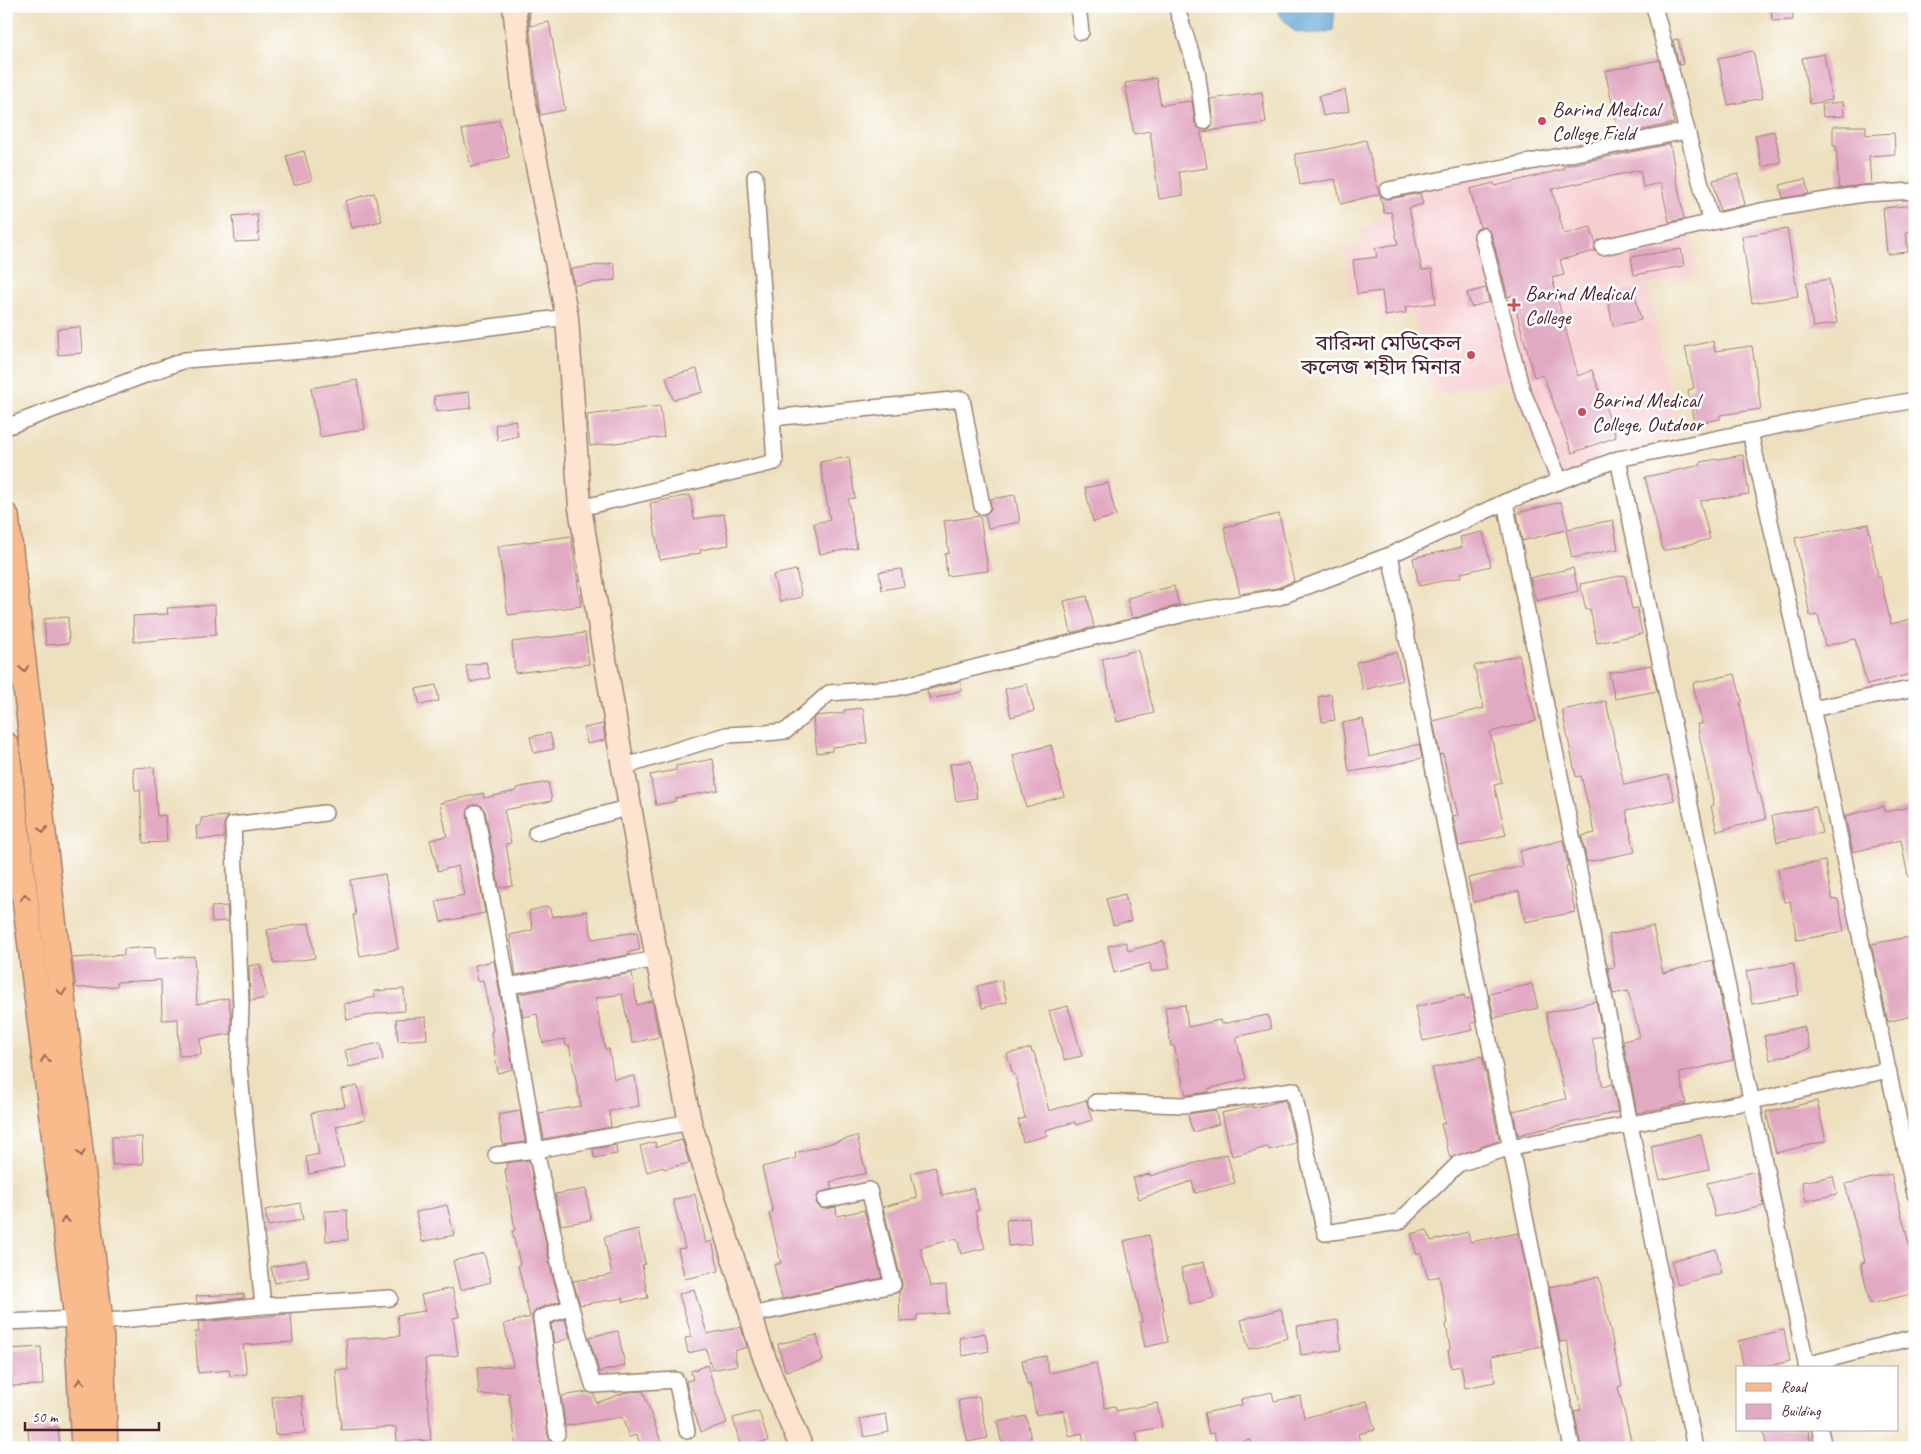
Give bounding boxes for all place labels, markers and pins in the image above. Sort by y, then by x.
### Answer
place label: Barind Medical College Field [1552,96,1663,146]
marker: Barind Medical College Field [1536,115,1548,127]
place label: Barind Medical College [1525,280,1636,330]
marker: Barind Medical College [1507,298,1521,312]
place label: বারিন্দা মেডিকেল কলেজ শহীদ মিনার [1300,330,1462,380]
marker: বারিন্দা মেডিকেল কলেজ শহীদ মিনার [1465,349,1477,361]
place label: Barind Medical College, Outdoor [1592,387,1704,437]
marker: Barind Medical College, Outdoor [1576,406,1588,418]

